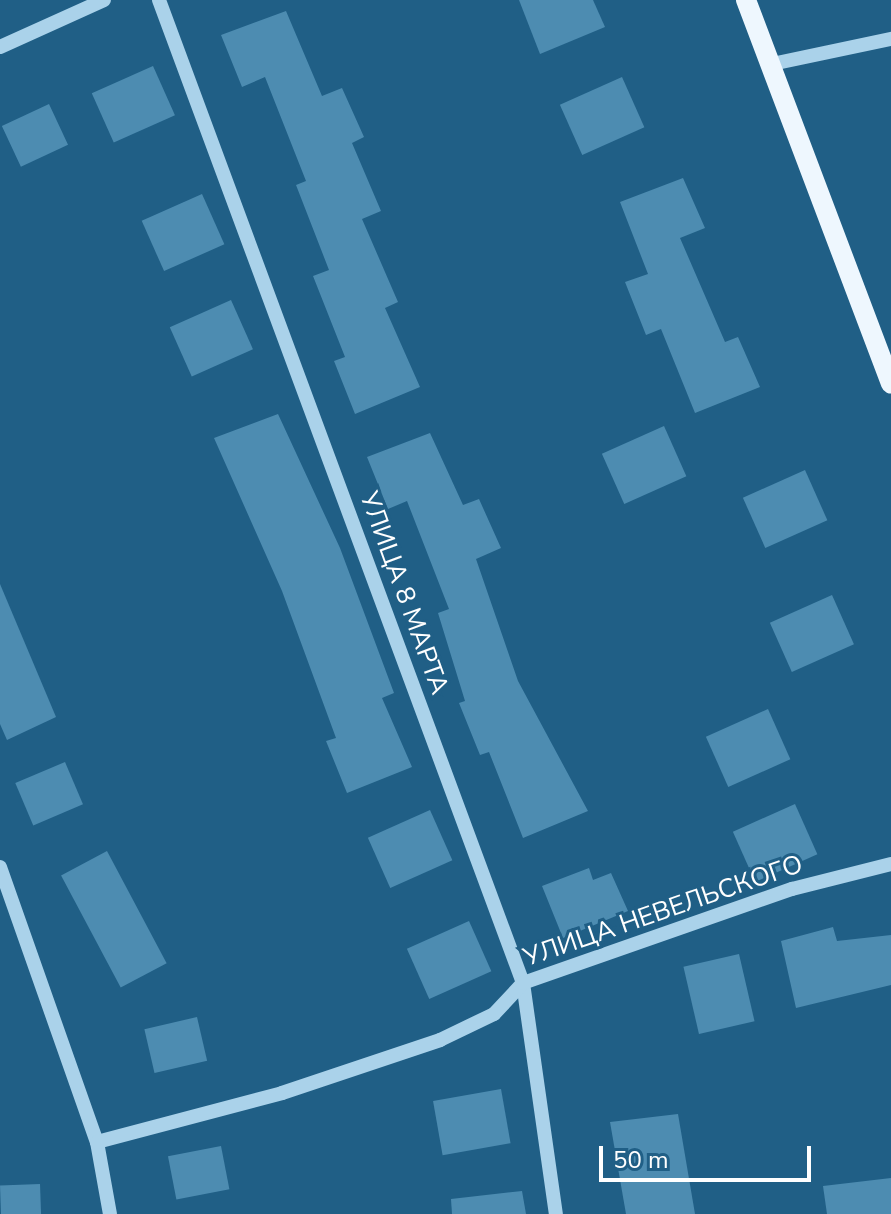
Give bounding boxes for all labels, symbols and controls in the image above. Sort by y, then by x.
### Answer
street label: УЛИЦА 8 МАРТА [353,487,455,699]
street label: УЛИЦА НЕВЕЛЬСКОГО [519,849,807,973]
scale bar [603,1130,815,1180]
text: 50 m [613,1144,669,1176]

